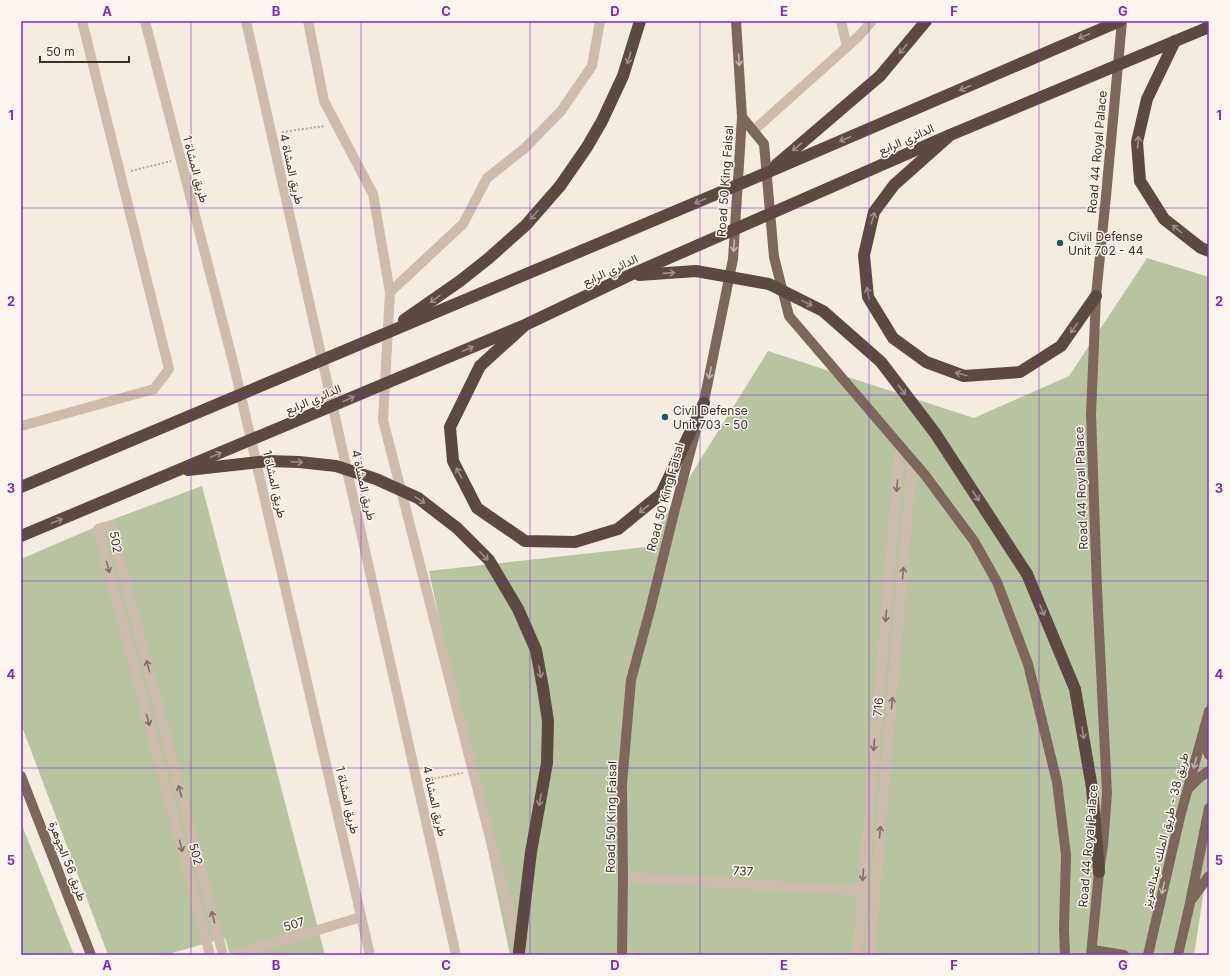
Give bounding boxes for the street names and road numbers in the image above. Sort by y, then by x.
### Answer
street label: Road 44 Royal Palace [1084,90,1110,214]
street label: الدائري الرابع [876,120,937,161]
street label: Road 50 King Faisal [714,125,736,237]
street label: طريق المشاة 4 [276,132,307,206]
street label: طريق المشاة 1 [179,134,212,205]
street label: الدائري الرابع [580,251,641,292]
street label: الدائري الرابع [283,381,344,420]
street label: Road 44 Royal Palace [1071,426,1091,550]
street label: Road 50 King Faisal [643,441,687,553]
street label: طريق المشاة 4 [348,448,379,522]
street label: طريق المشاة 1 [259,449,290,520]
street label: 502 [107,530,125,554]
street label: 716 [870,697,886,717]
street label: طريق 38 - طريق الملك عبدالعزيز [1138,751,1193,910]
street label: Road 50 King Faisal [603,761,619,873]
street label: طريق المشاة 4 [419,764,450,838]
street label: طريق المشاة 1 [332,765,363,836]
street label: Road 44 Royal Palace [1075,784,1101,908]
street label: طريق 56 الجوهرة [45,819,90,904]
street label: 502 [186,841,206,867]
street label: 737 [732,863,754,879]
street label: 507 [282,914,307,934]

